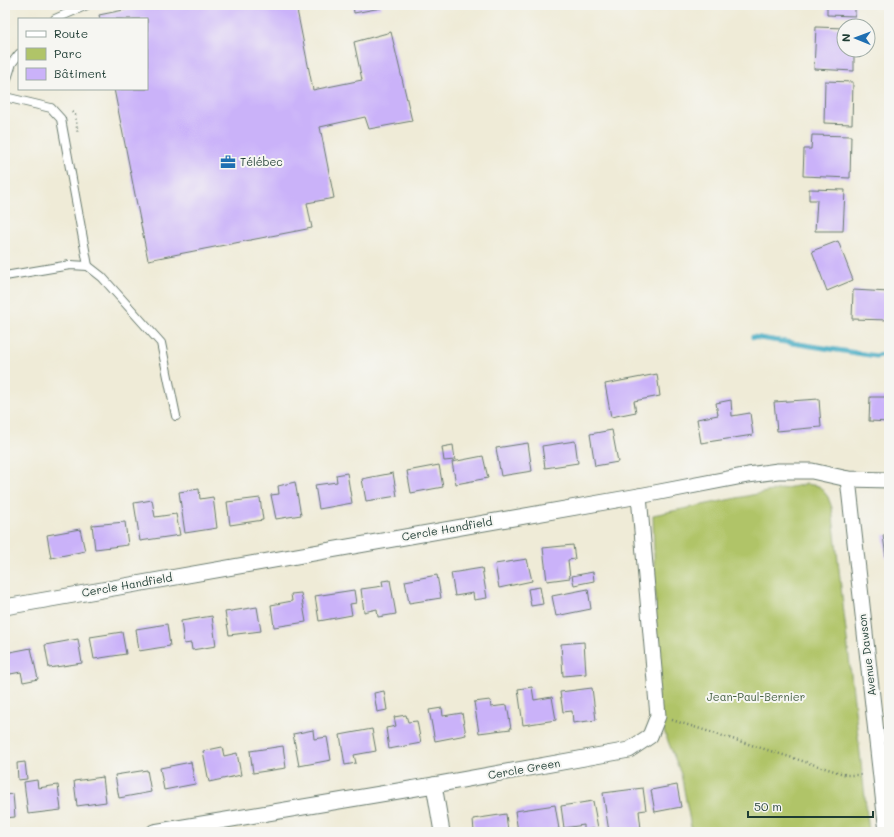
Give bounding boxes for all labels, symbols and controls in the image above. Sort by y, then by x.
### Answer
legend [18,18,148,90]
north arrow [836,18,876,58]
text: Route [54,25,88,41]
text: N [838,34,853,42]
text: Parc [54,45,82,61]
text: Bâtiment [54,65,107,81]
office icon: Télébec [219,153,237,171]
place label: Télébec [240,154,283,169]
street label: Cercle Handfield [400,513,493,544]
street label: Cercle Handfield [80,569,173,600]
street label: Avenue Dawson [854,613,879,697]
park label: Jean-Paul-Bernier [707,689,805,704]
street label: Cercle Green [487,755,561,782]
scale bar [748,793,873,819]
text: 50 m [754,798,782,814]

